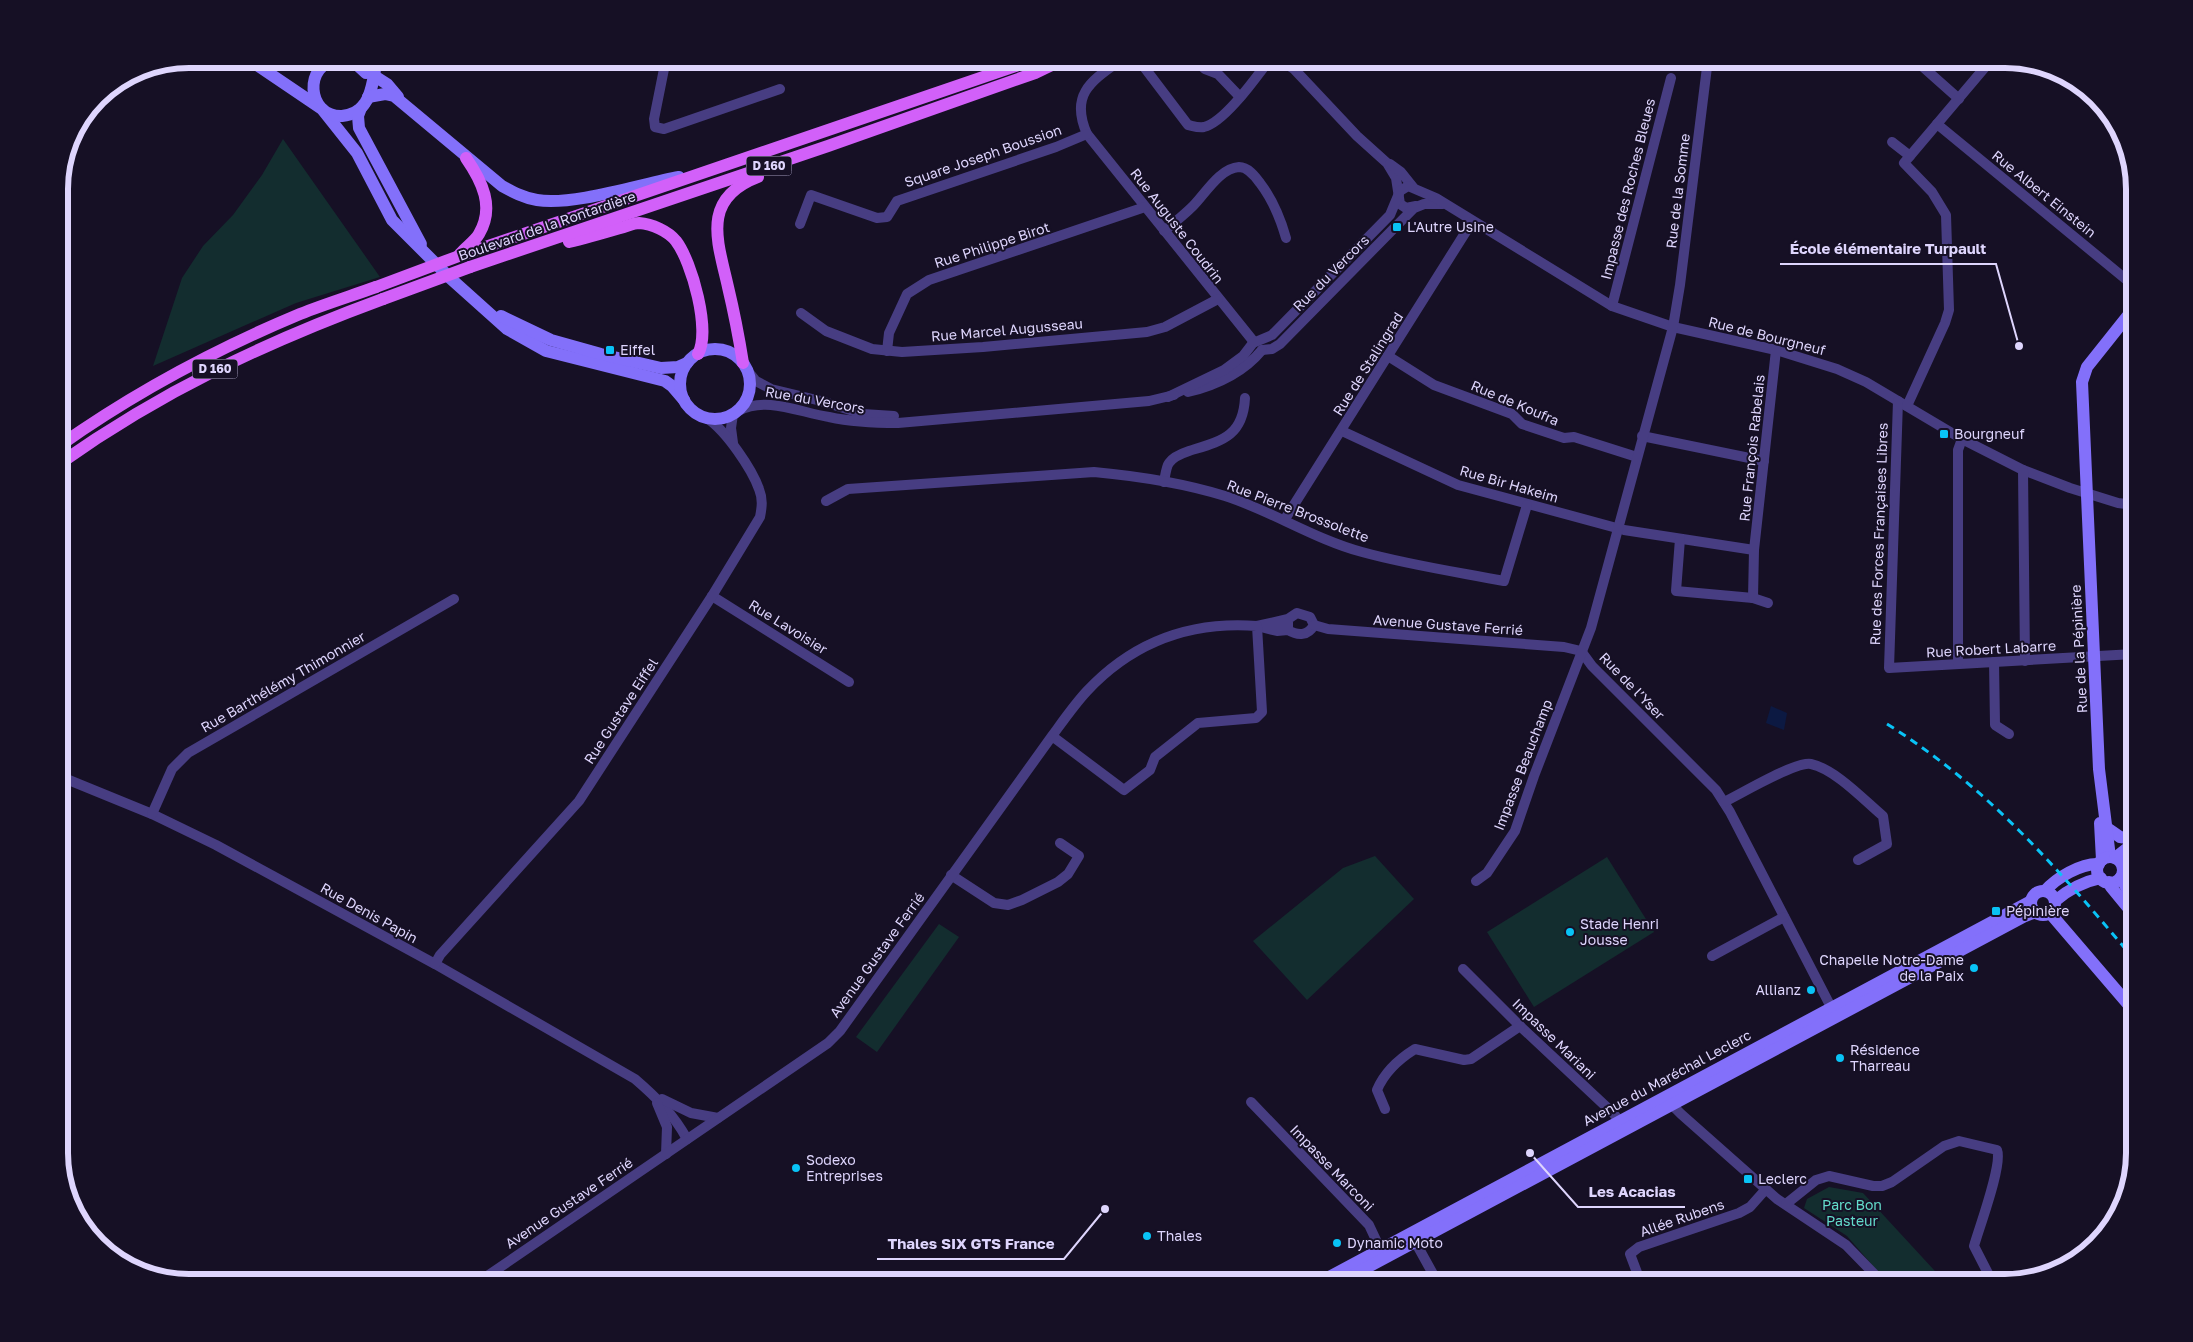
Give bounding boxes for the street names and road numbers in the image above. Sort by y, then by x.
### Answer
street label: Impasse des Roches Bleues [1597,96,1658,281]
street label: Square Joseph Boussion [902,121,1064,190]
street label: Rue de la Somme [1662,132,1693,249]
street label: Rue Albert Einstein [1989,146,2100,241]
road number: D 160 [746,157,792,176]
street label: Rue Auguste Coudrin [1127,165,1228,287]
street label: Boulevard de la Rontardière [456,187,638,264]
street label: Rue Philippe Birot [932,218,1052,271]
street label: Rue du Vercors [1289,231,1372,314]
street label: Rue de Stalingrad [1329,309,1406,419]
street label: Rue de Bourgneuf [1707,313,1827,358]
street label: Rue Marcel Augusseau [930,314,1084,345]
road number: D 160 [192,359,238,378]
street label: Rue François Rabelais [1735,374,1768,522]
street label: Rue de Koufra [1469,376,1562,429]
street label: Rue du Vercors [764,382,866,417]
street label: Rue des Forces Françaises Libres [1866,422,1891,646]
street label: Rue Bir Hakeim [1458,461,1560,506]
street label: Rue Pierre Brossolette [1225,476,1372,545]
street label: Rue de la Pépinière [2067,584,2090,714]
street label: Rue Lavoisier [746,596,831,658]
street label: Avenue Gustave Ferrié [1373,611,1524,638]
street label: Rue Barthélémy Thimonnier [198,627,368,736]
street label: Rue Robert Labarre [1926,637,2056,660]
street label: Rue de l’Yser [1596,648,1669,723]
street label: Rue Gustave Eiffel [580,655,661,767]
street label: Impasse Beauchamp [1490,697,1555,833]
street label: Rue Denis Papin [318,879,421,946]
street label: Avenue Gustave Ferrié [826,889,928,1020]
street label: Impasse Mariani [1509,995,1600,1083]
street label: Avenue du Maréchal Leclerc [1580,1026,1754,1129]
street label: Impasse Marconi [1287,1121,1378,1214]
street label: Avenue Gustave Ferrié [502,1154,636,1252]
street label: Allée Rubens [1637,1195,1726,1240]

